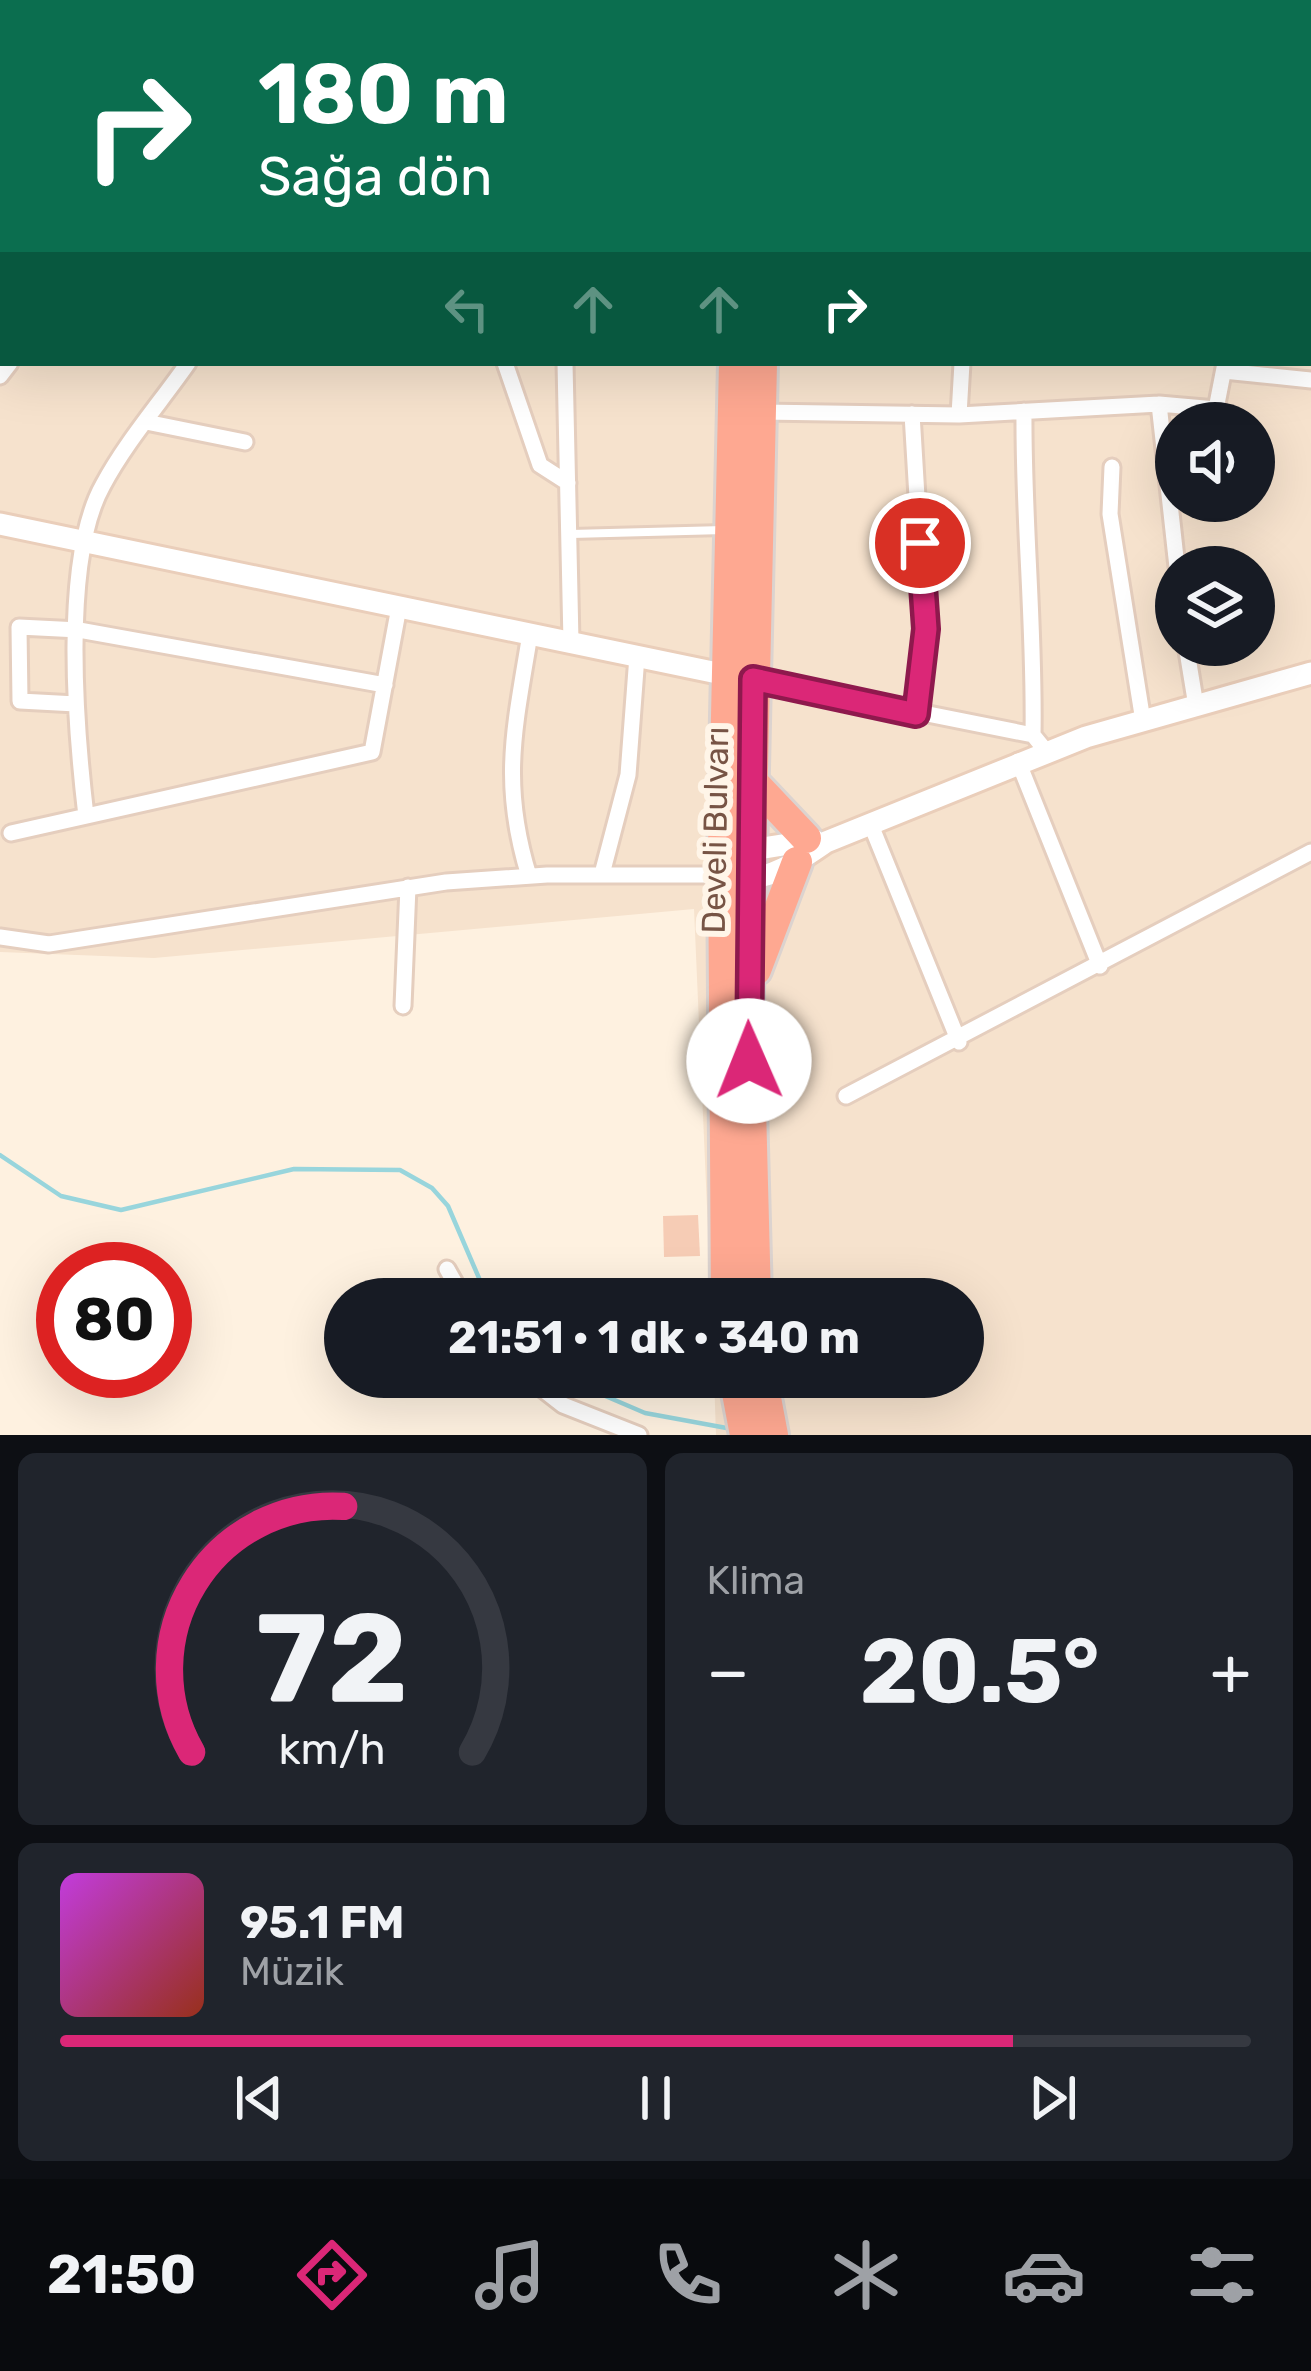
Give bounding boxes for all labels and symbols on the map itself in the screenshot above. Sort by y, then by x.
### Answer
pin [869,492,971,594]
street label: Develi Bulvarı [694,726,736,934]
position arrow [686,998,812,1124]
speed limit sign: 80 [36,1242,192,1398]

